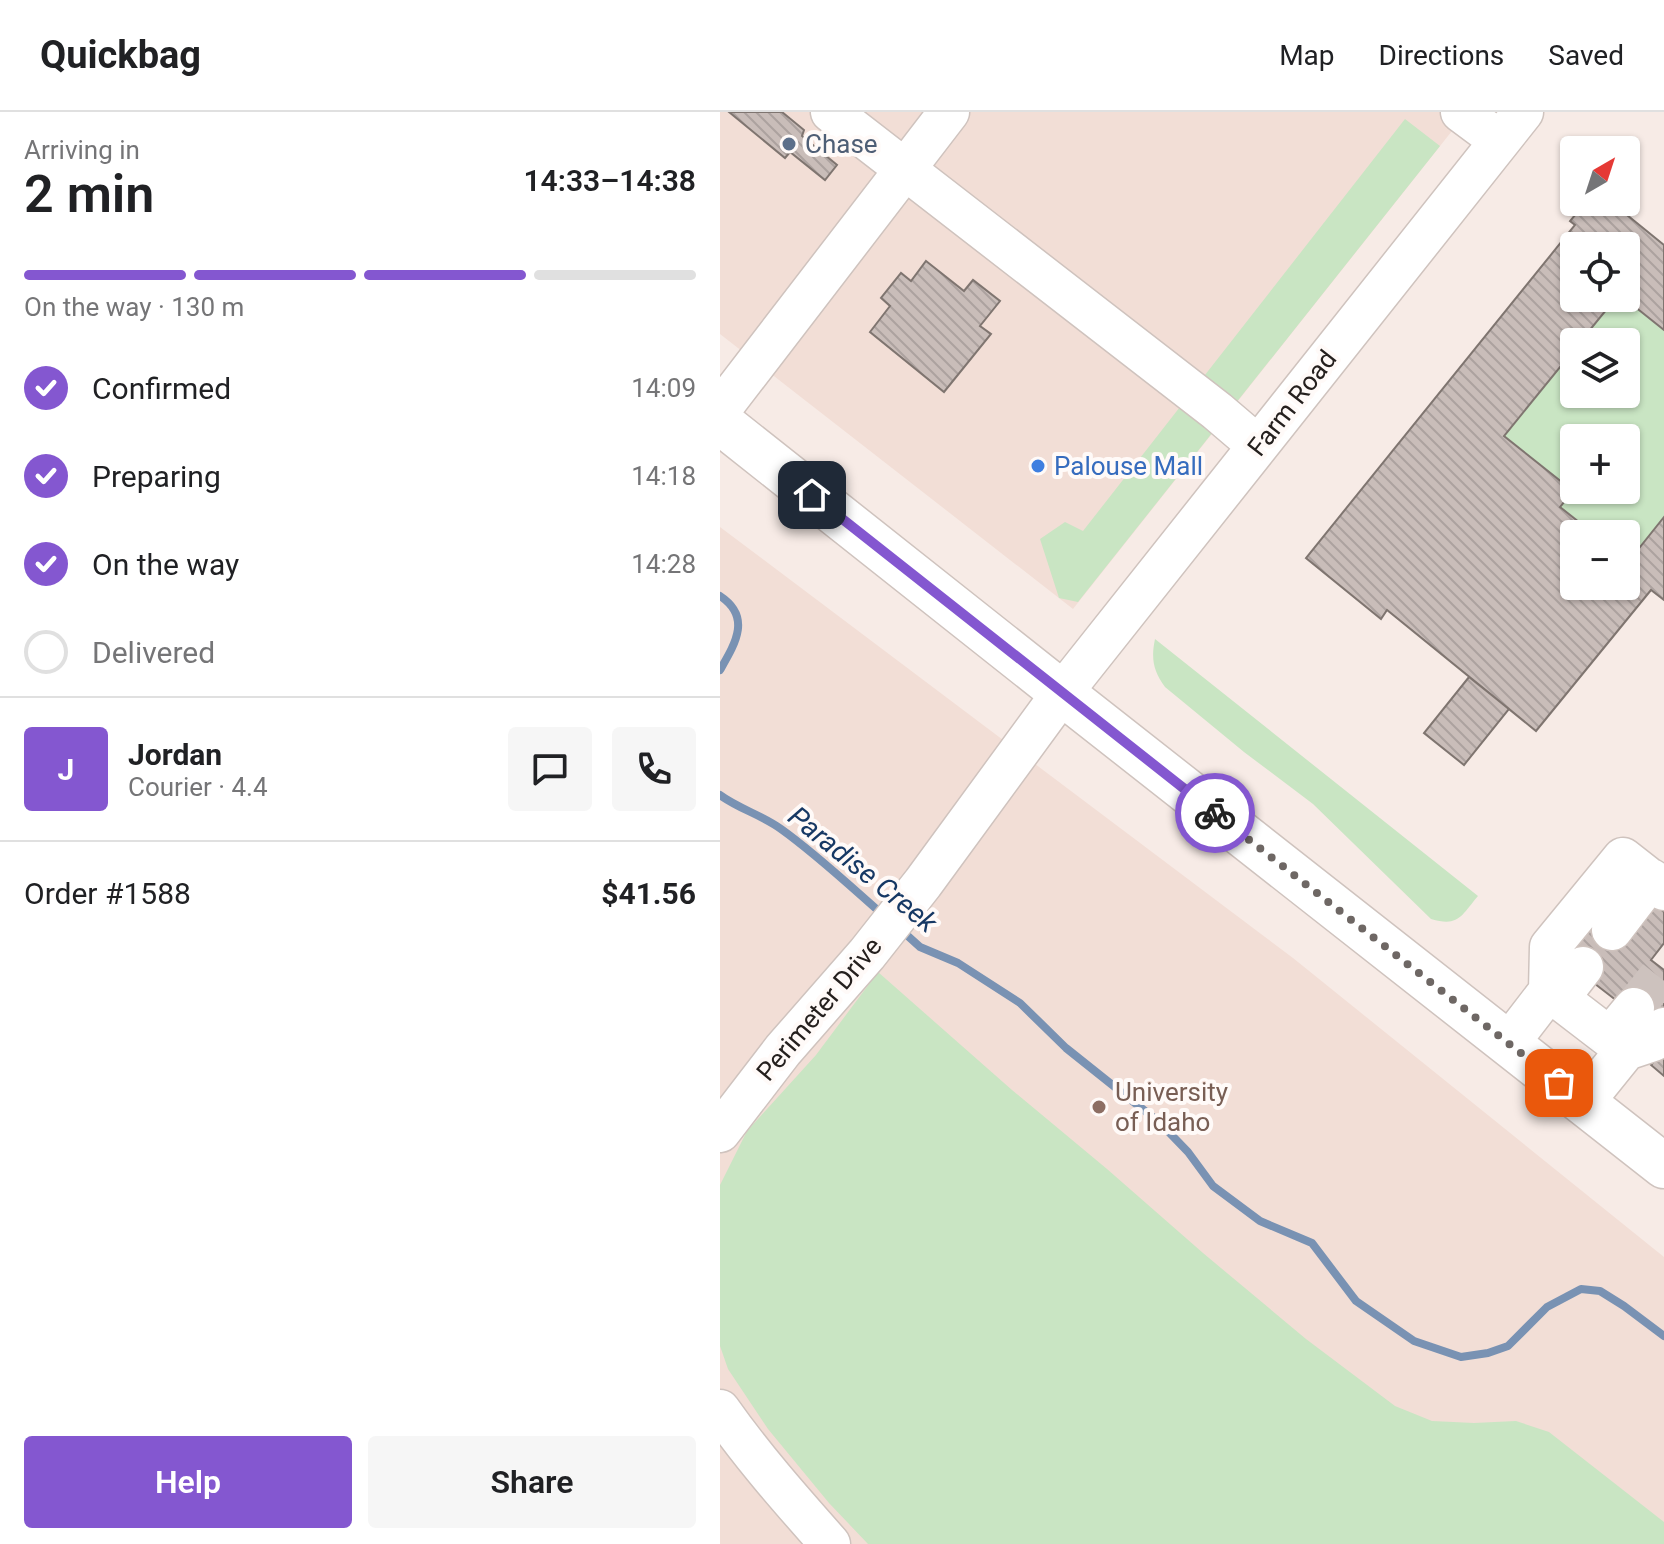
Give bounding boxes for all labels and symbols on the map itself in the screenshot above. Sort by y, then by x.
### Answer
place label: Chase [805,129,878,159]
marker: Chase [780,135,798,153]
north arrow [1560,136,1640,216]
street label: Farm Road [1241,344,1343,462]
place label: Palouse Mall [1054,451,1203,481]
marker: Palouse Mall [1029,457,1047,475]
pin [778,461,846,529]
courier [1175,773,1255,853]
water label: Paradise Creek [782,799,945,940]
street label: Perimeter Drive [750,931,888,1087]
pin [1525,1049,1593,1117]
place label: University of Idaho [1115,1077,1228,1137]
marker: University of Idaho [1090,1098,1108,1116]

